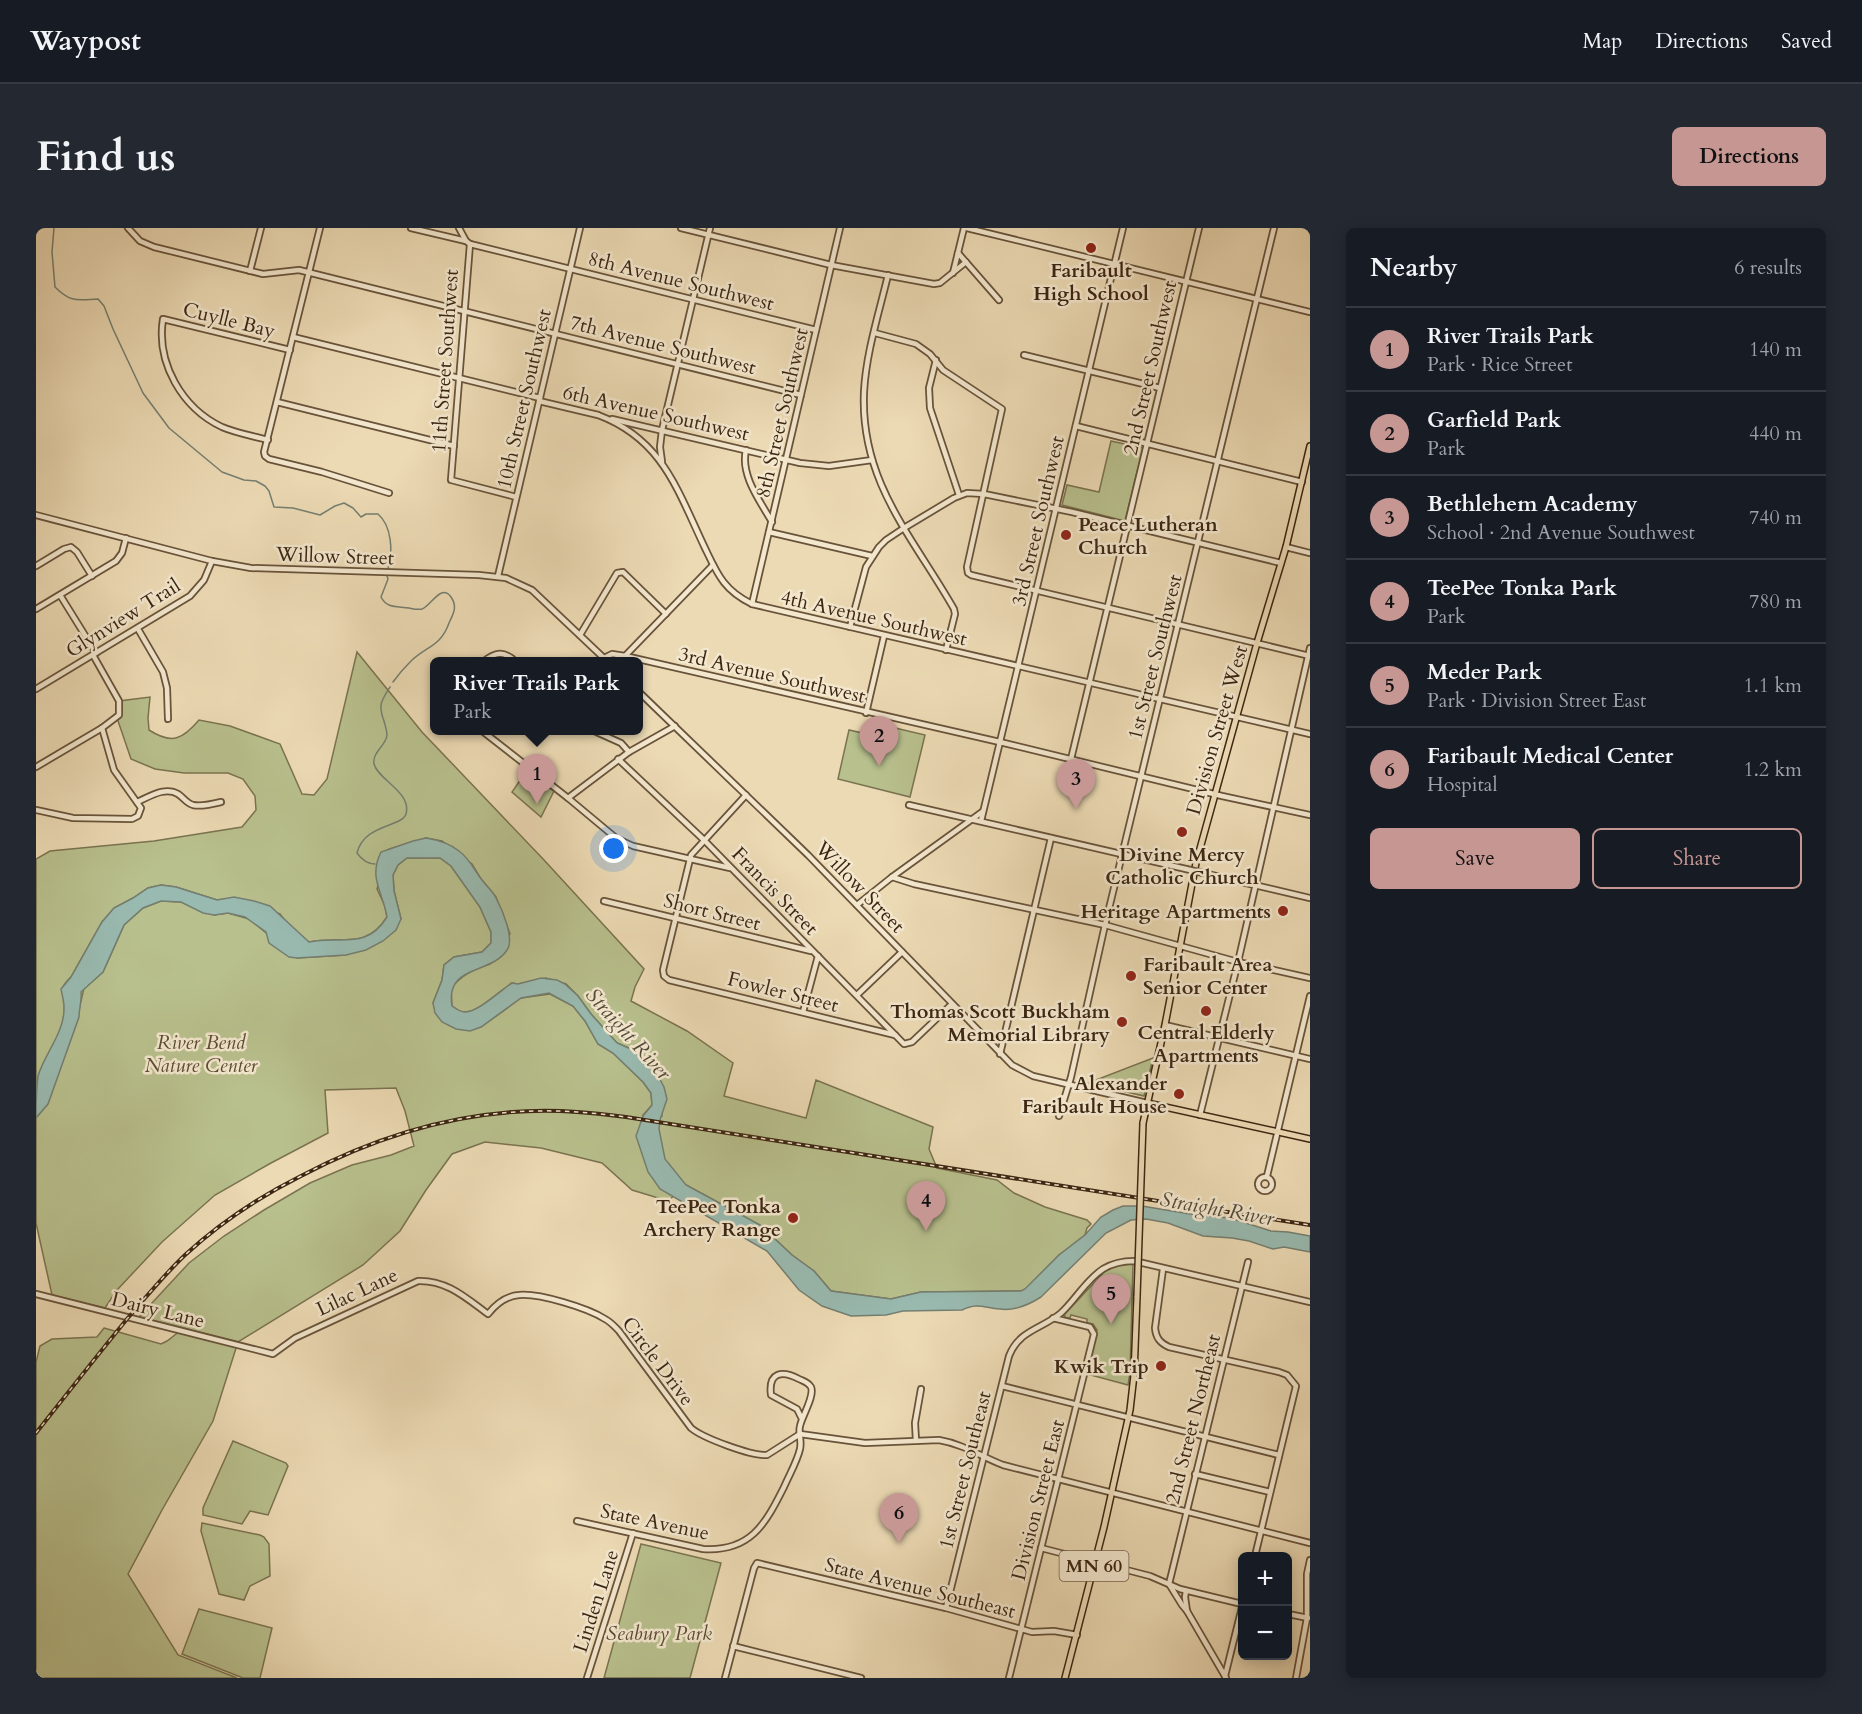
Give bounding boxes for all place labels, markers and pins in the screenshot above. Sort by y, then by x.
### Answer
marker: Faribault High School [1084,241,1098,255]
place label: Faribault High School [1033,257,1149,307]
place label: Peace Lutheran Church [1078,511,1218,561]
marker: Peace Lutheran Church [1059,528,1073,542]
pin: 2 [860,716,898,766]
pin: 1 [518,754,556,804]
pin: 3 [1056,760,1096,809]
marker: Divine Mercy Catholic Church [1175,825,1189,839]
place label: Divine Mercy Catholic Church [1105,841,1259,891]
place label: Heritage Apartments [1080,898,1271,925]
marker: Heritage Apartments [1276,904,1290,918]
place label: Faribault Area Senior Center [1143,951,1272,1001]
marker: Faribault Area Senior Center [1124,969,1138,983]
place label: Thomas Scott Buckham Memorial Library [890,998,1111,1048]
marker: Central Elderly Apartments [1199,1004,1213,1018]
marker: Thomas Scott Buckham Memorial Library [1115,1015,1129,1029]
place label: Central Elderly Apartments [1137,1019,1275,1069]
place label: Alexander Faribault House [1022,1070,1168,1120]
marker: Alexander Faribault House [1172,1087,1186,1101]
pin: 4 [906,1182,946,1231]
place label: TeePee Tonka Archery Range [643,1193,781,1243]
marker: TeePee Tonka Archery Range [786,1211,800,1225]
pin: 5 [1092,1274,1130,1324]
place label: Kwik Trip [1054,1353,1149,1380]
marker: Kwik Trip [1154,1359,1168,1373]
pin: 6 [880,1494,918,1543]

